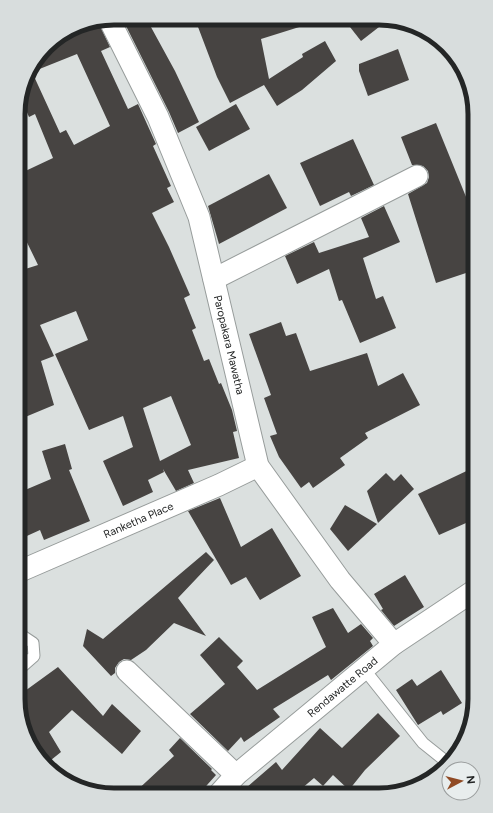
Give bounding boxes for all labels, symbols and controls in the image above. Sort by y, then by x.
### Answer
street label: Paropakara Mawatha [211,294,247,396]
street label: Ranketha Place [101,500,175,541]
street label: Rendawatte Road [305,654,380,720]
north arrow [441,761,481,801]
text: N [463,775,477,785]

